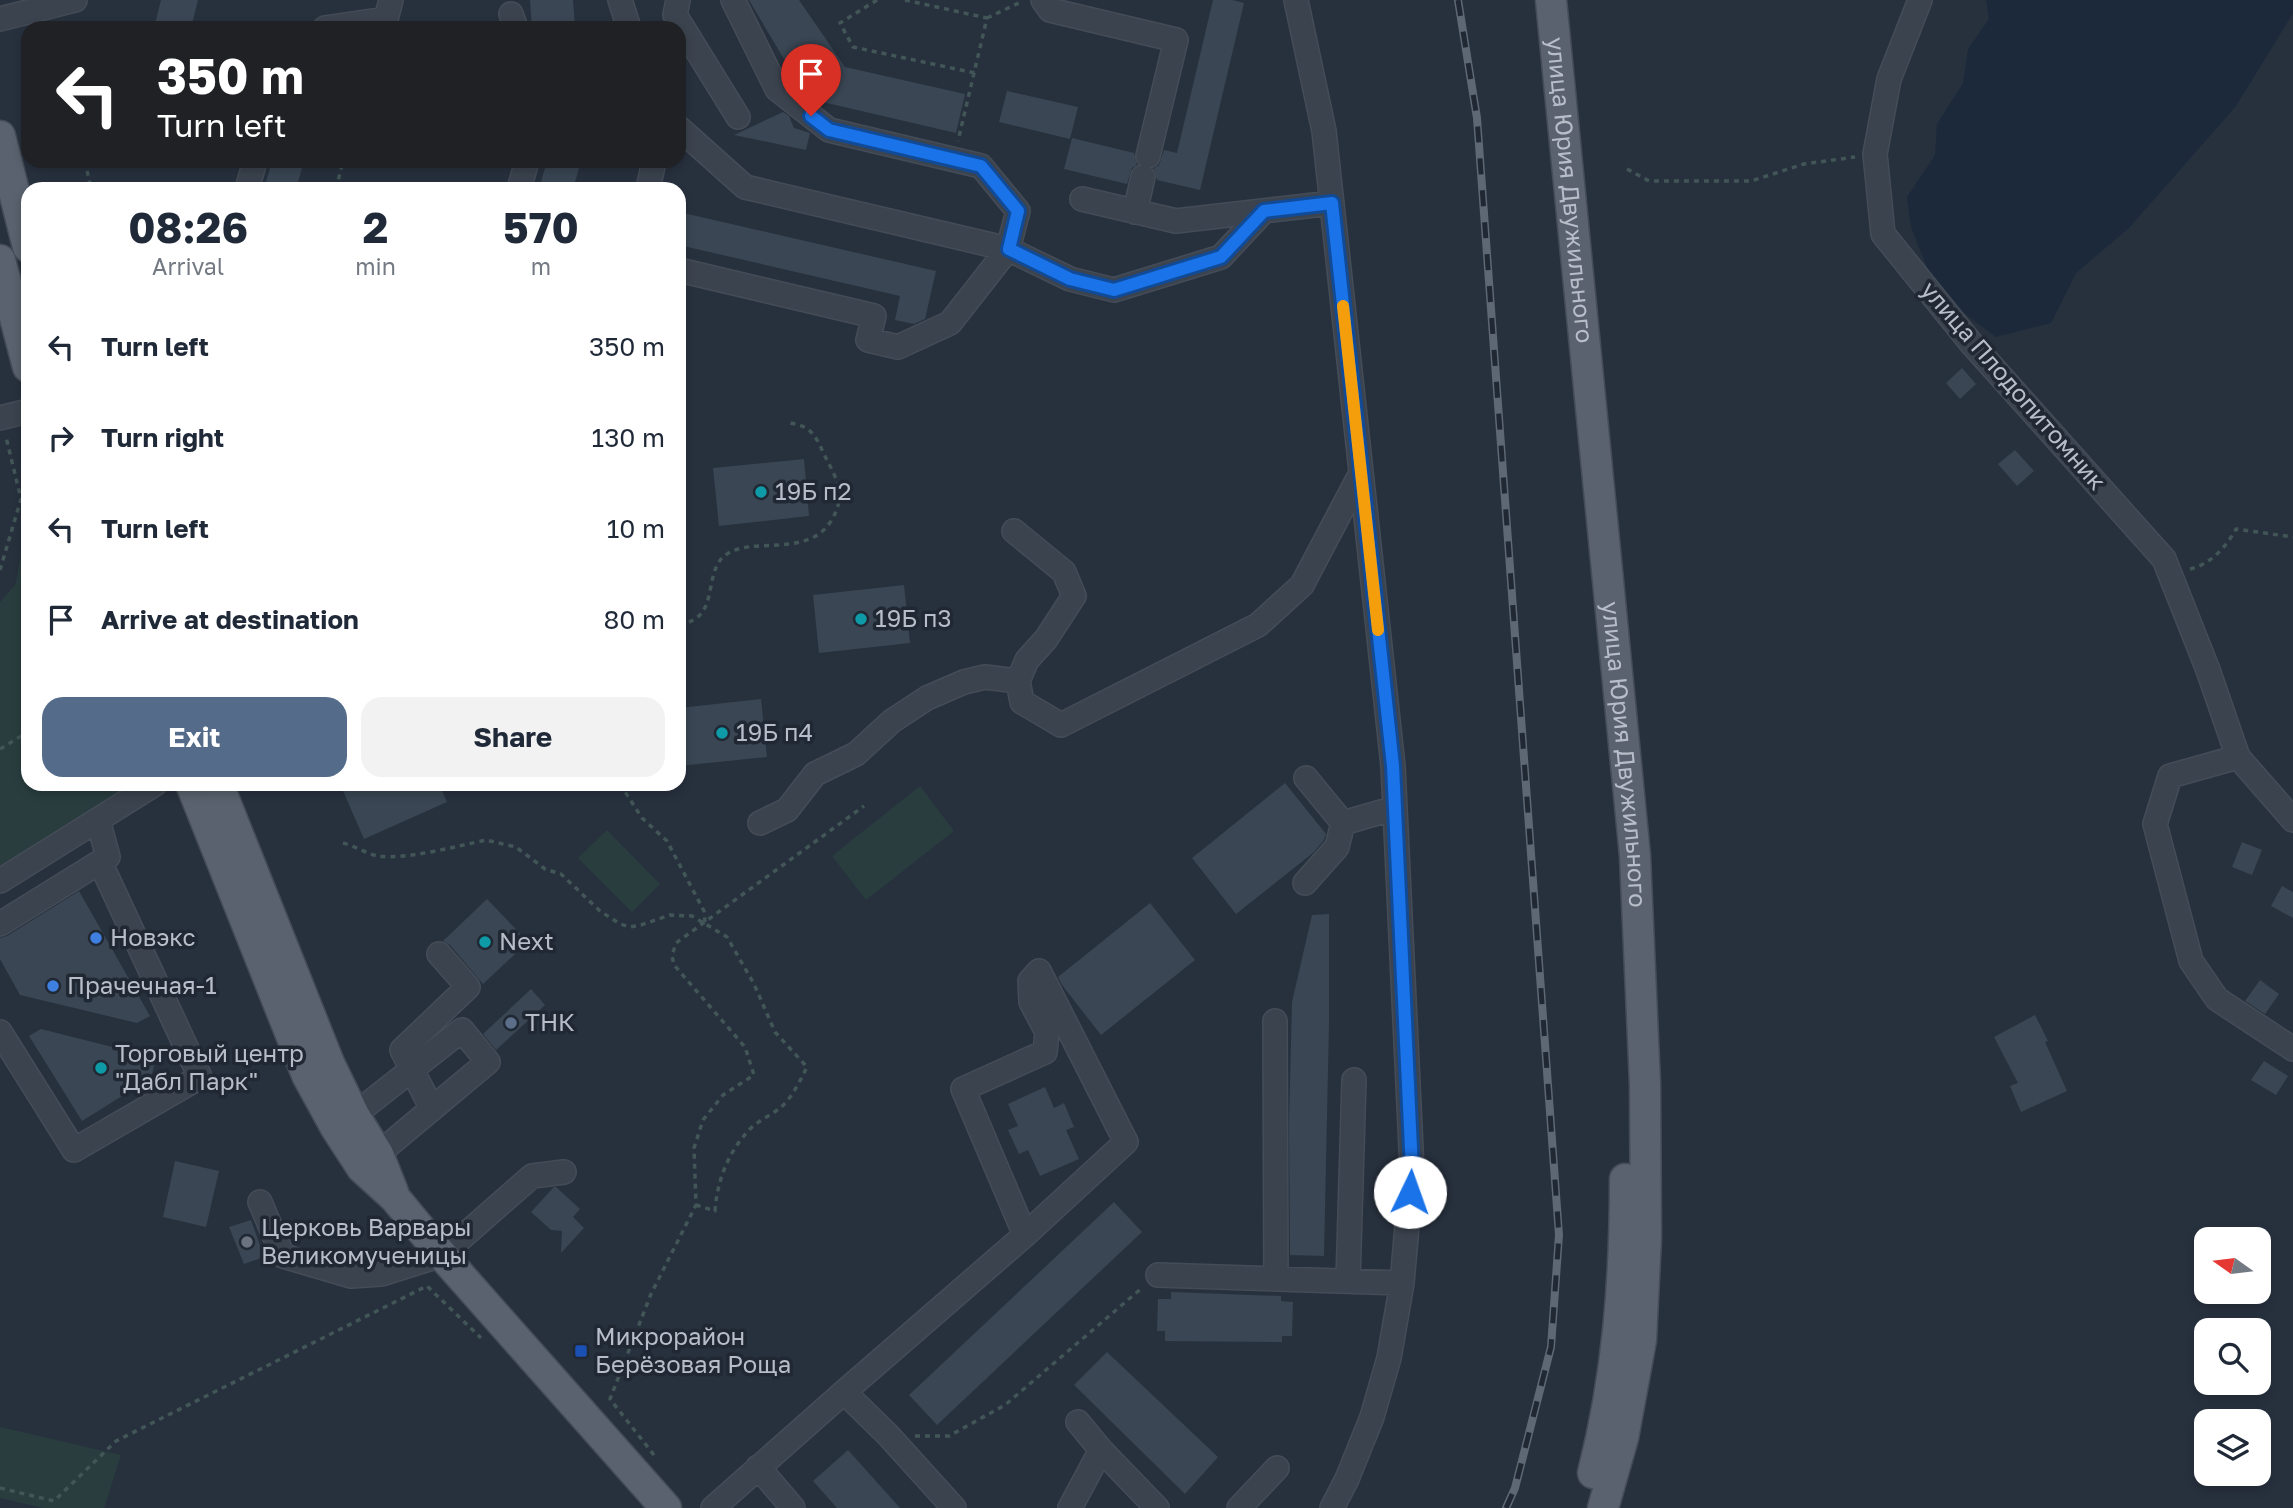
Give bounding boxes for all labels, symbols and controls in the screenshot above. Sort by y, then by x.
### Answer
street label: улица Юрия Двужильного [1542,36,1601,344]
pin [781,44,841,116]
text: 350 m [157,46,304,105]
icon: left [42,49,133,140]
icon: arrive [792,55,830,93]
text: Turn left [157,106,286,144]
text: 08:26 [128,202,248,252]
text: 2 [363,202,388,252]
text: 570 [503,202,579,252]
text: Arrival [152,252,224,280]
text: min [355,252,396,280]
text: m [531,252,551,280]
street label: улица Плодопитомник [1916,275,2113,495]
icon: left [42,328,80,366]
text: Turn left [101,331,209,362]
text: 350 m [589,331,665,362]
icon: right [42,419,80,457]
text: Turn right [101,422,224,453]
text: 130 m [592,422,665,453]
place label: 19Б п2 [775,476,851,505]
marker: 19Б п2 [753,484,769,500]
icon: left [42,510,80,548]
text: Turn left [101,513,209,544]
text: 10 m [607,513,665,544]
street label: улица Юрия Двужильного [1597,600,1653,908]
icon: arrive [42,601,80,639]
place label: 19Б п3 [875,603,952,632]
text: Arrive at destination [101,604,359,635]
text: 80 m [604,604,665,635]
marker: 19Б п3 [853,611,869,627]
button: Exit [42,697,347,777]
button: Share [361,697,665,777]
place label: 19Б п4 [736,717,813,746]
marker: 19Б п4 [714,725,730,741]
place label: Новэкс [110,922,196,951]
place label: Next [499,926,554,955]
marker: Новэкс [88,930,104,946]
marker: Next [477,934,493,950]
place label: Прачечная-1 [67,970,217,999]
marker: Прачечная-1 [45,978,61,994]
place label: ТНК [525,1007,575,1036]
marker: ТНК [503,1015,519,1031]
place label: Торговый центр "Дабл Парк" [115,1038,304,1095]
marker: Торговый центр "Дабл Парк" [93,1060,109,1076]
position arrow [1373,1155,1447,1229]
place label: Церковь Варвары Великомученицы [261,1212,471,1269]
north arrow [2194,1227,2272,1304]
map controls [2194,1227,2271,1486]
marker: Церковь Варвары Великомученицы [239,1234,255,1250]
button: search [2194,1318,2271,1395]
place label: Микрорайон Берёзовая Роща [595,1321,791,1378]
marker: Микрорайон Берёзовая Роща [573,1343,589,1359]
button: layers [2194,1409,2271,1486]

